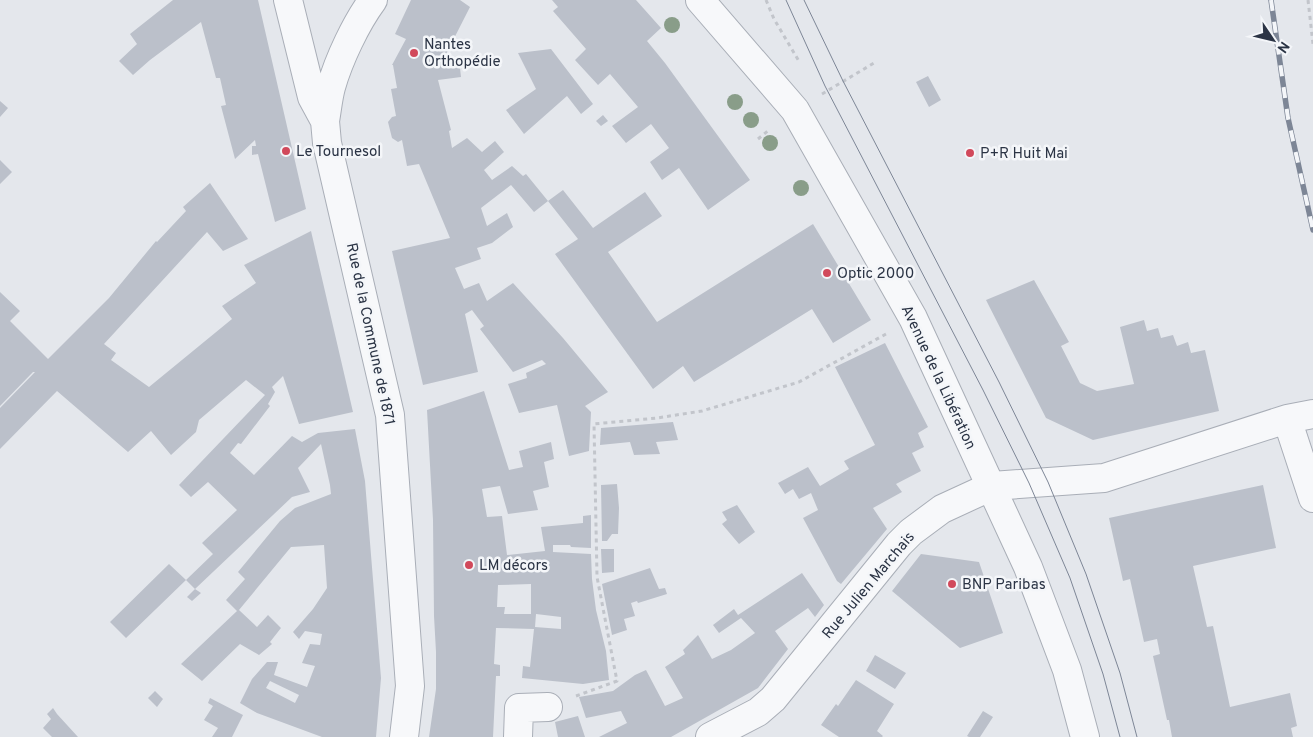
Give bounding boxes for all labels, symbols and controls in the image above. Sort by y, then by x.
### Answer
north arrow [1248,15,1298,65]
place label: Nantes Orthopédie [424,36,501,72]
text: N [1273,38,1292,56]
marker: Nantes Orthopédie [408,47,420,59]
place label: Le Tournesol [296,143,381,162]
marker: Le Tournesol [280,145,292,157]
place label: P+R Huit Mai [980,145,1068,164]
marker: P+R Huit Mai [964,147,976,159]
street label: Rue de la Commune de 1871 [341,241,398,427]
place label: Optic 2000 [837,265,914,284]
marker: Optic 2000 [821,267,833,279]
street label: Avenue de la Libération [896,302,979,453]
street label: Rue Julien Marchais [819,528,920,643]
place label: LM décors [479,557,548,576]
marker: LM décors [463,559,475,571]
place label: BNP Paribas [962,576,1046,595]
marker: BNP Paribas [946,578,958,590]

